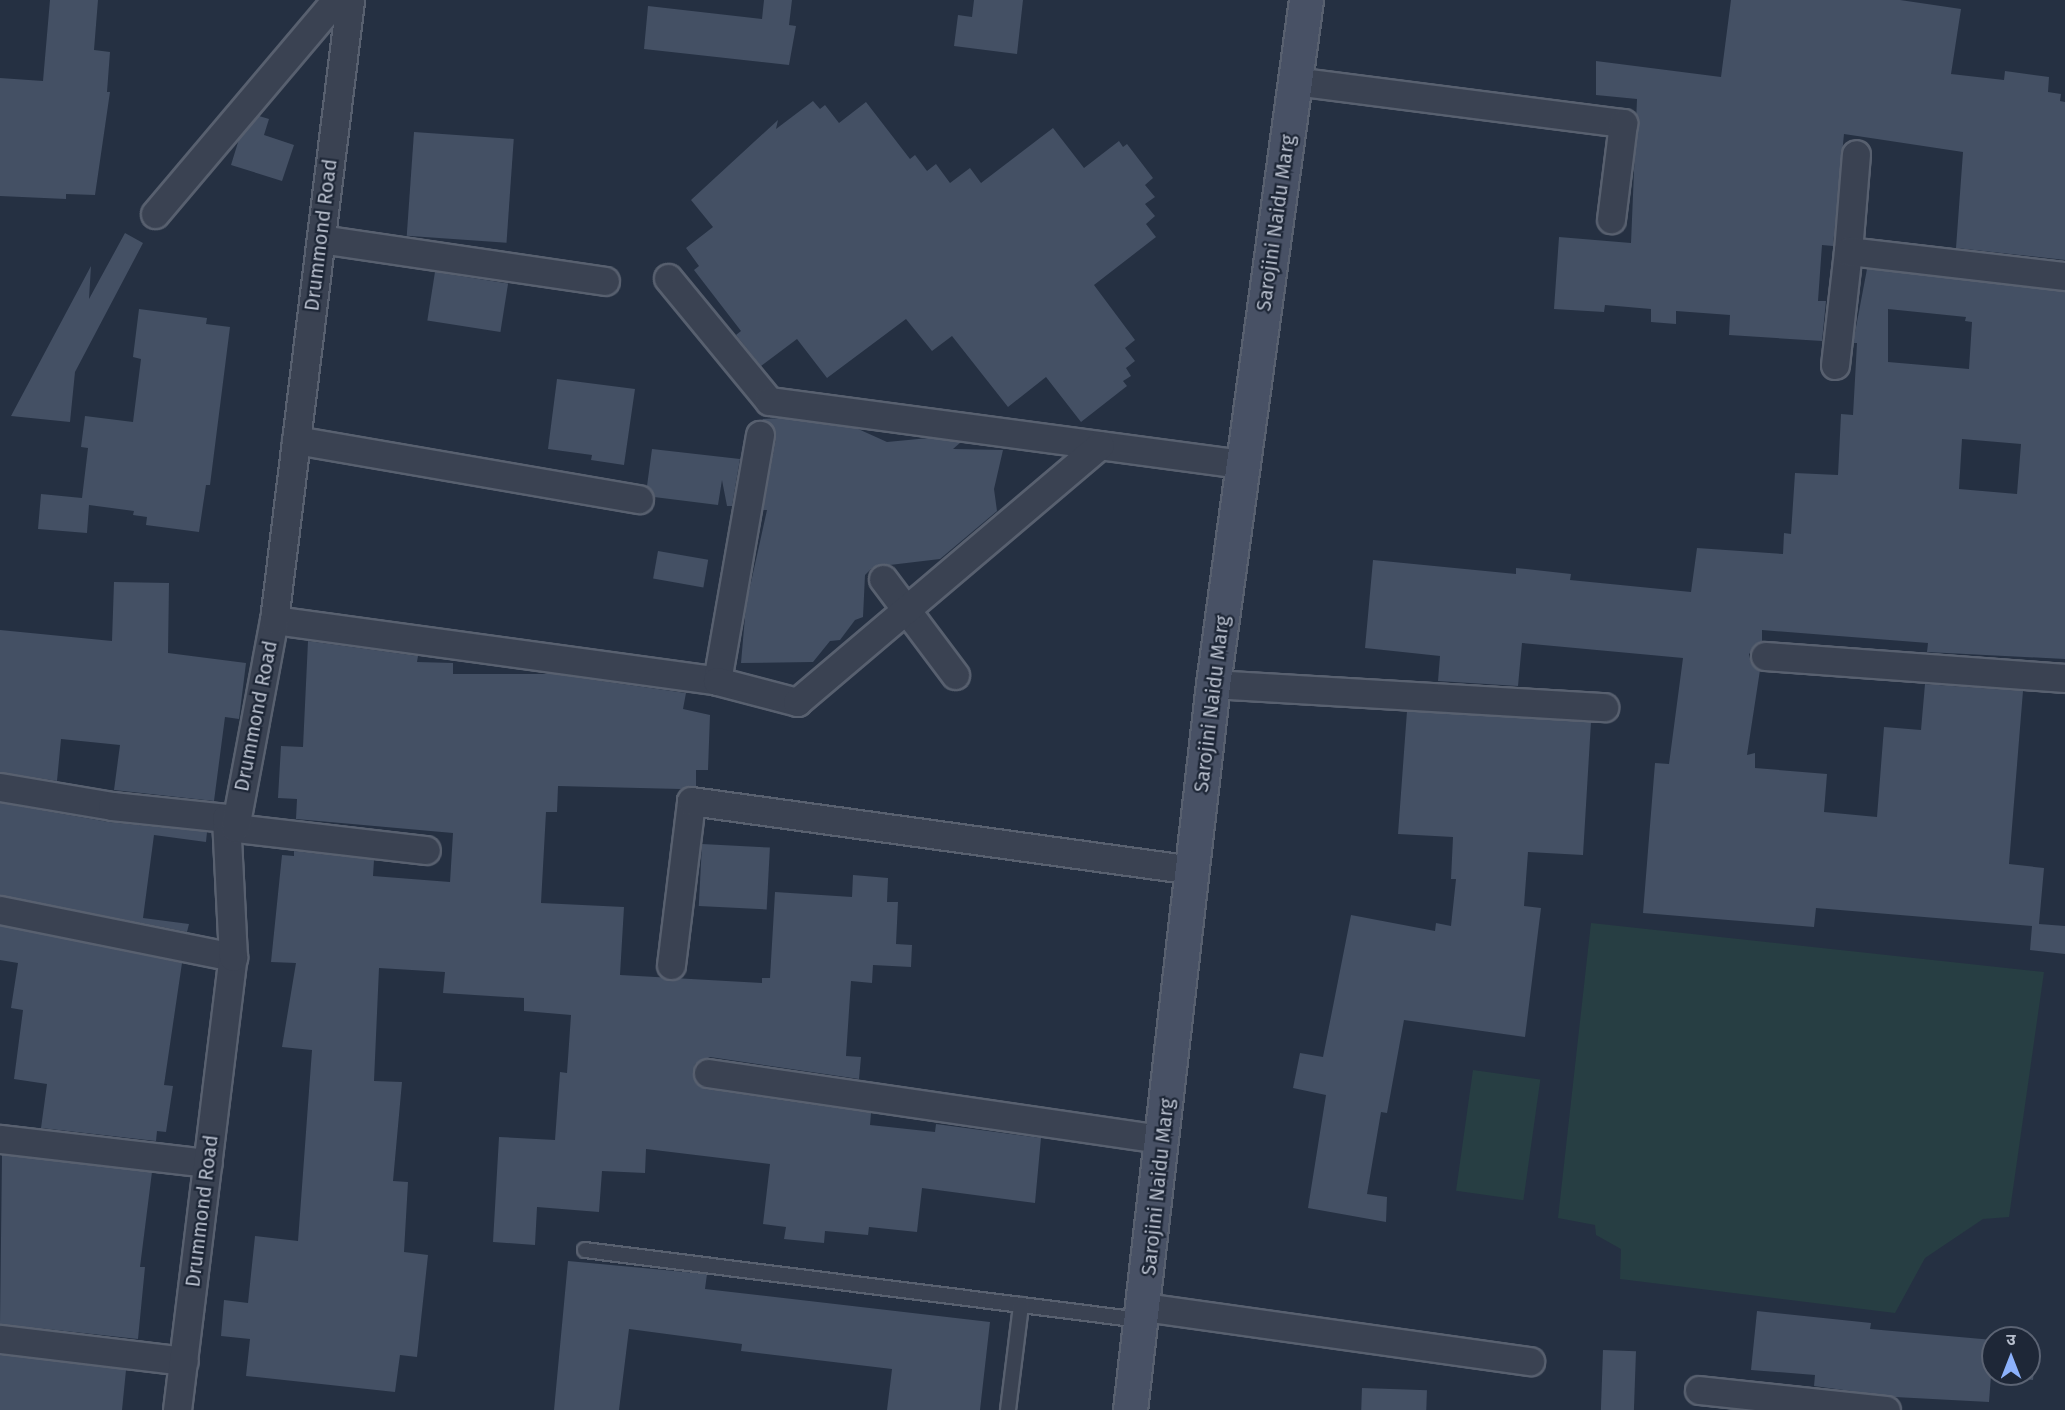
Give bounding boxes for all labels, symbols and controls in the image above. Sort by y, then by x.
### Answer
street label: Sarojini Naidu Marg [1252,133,1300,313]
street label: Drummond Road [300,157,342,313]
street label: Sarojini Naidu Marg [1189,614,1235,794]
street label: Drummond Road [230,638,282,794]
street label: Sarojini Naidu Marg [1137,1097,1179,1277]
street label: Drummond Road [181,1133,223,1289]
north arrow [1981,1326,2041,1386]
text: उ [2006,1330,2016,1349]

